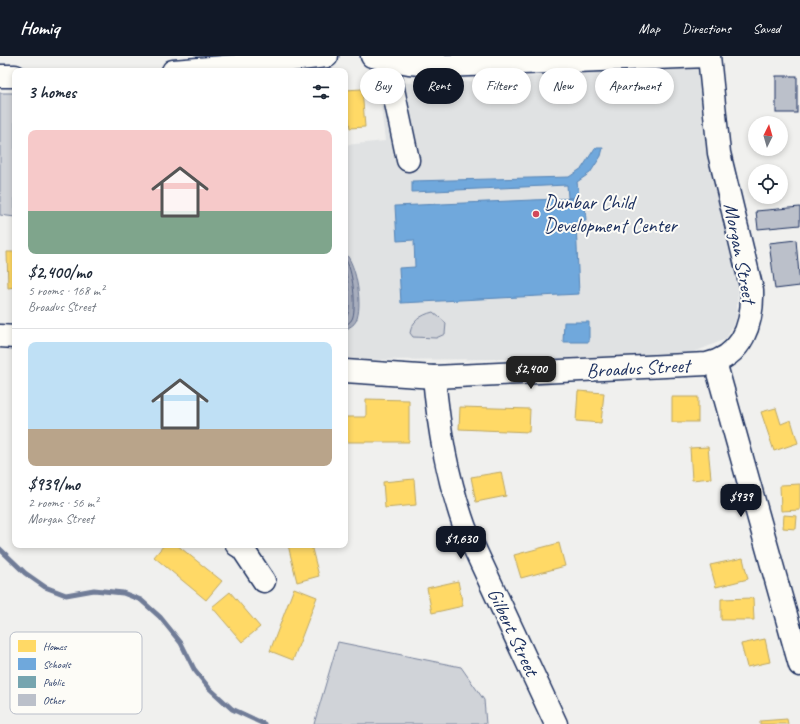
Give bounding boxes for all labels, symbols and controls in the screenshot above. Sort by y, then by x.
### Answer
text: Homiq [20,16,59,40]
text: Map [639,20,660,37]
text: Directions [682,20,731,37]
text: Saved [753,20,780,37]
chip: Buy [360,68,405,104]
chip: Rent [413,68,464,104]
chip: Filters [472,68,531,104]
chip: New [539,68,587,104]
chip: Apartment [595,68,674,104]
icon: filters [310,81,332,103]
text: 3 homes [28,82,76,103]
north arrow [748,116,788,156]
map controls [748,116,788,204]
icon: home [144,156,216,228]
button: locate [748,164,788,204]
place label: Dunbar Child Development Center [544,190,679,238]
street label: Morgan Street [718,201,763,308]
marker: Dunbar Child Development Center [531,209,541,219]
text: $2,400/mo [28,262,91,283]
text: 5 rooms · 168 m² [28,283,104,299]
text: Broadus Street [28,299,95,315]
street label: Broadus Street [586,353,694,383]
pin: $2,400 [498,356,564,390]
text: $2,400 [515,361,547,377]
icon: home [144,368,216,440]
text: $939/mo [28,474,80,495]
pin: $939 [717,484,765,518]
text: $939 [729,489,753,505]
text: 2 rooms · 56 m² [28,495,98,511]
text: Morgan Street [28,511,94,527]
pin: $1,630 [428,526,494,560]
text: $1,630 [445,531,477,547]
street label: Gilbert Street [482,584,545,682]
legend [10,632,142,714]
text: Homes [43,639,68,653]
text: Schools [43,657,72,671]
text: Public [43,675,65,689]
text: Other [43,693,66,707]

